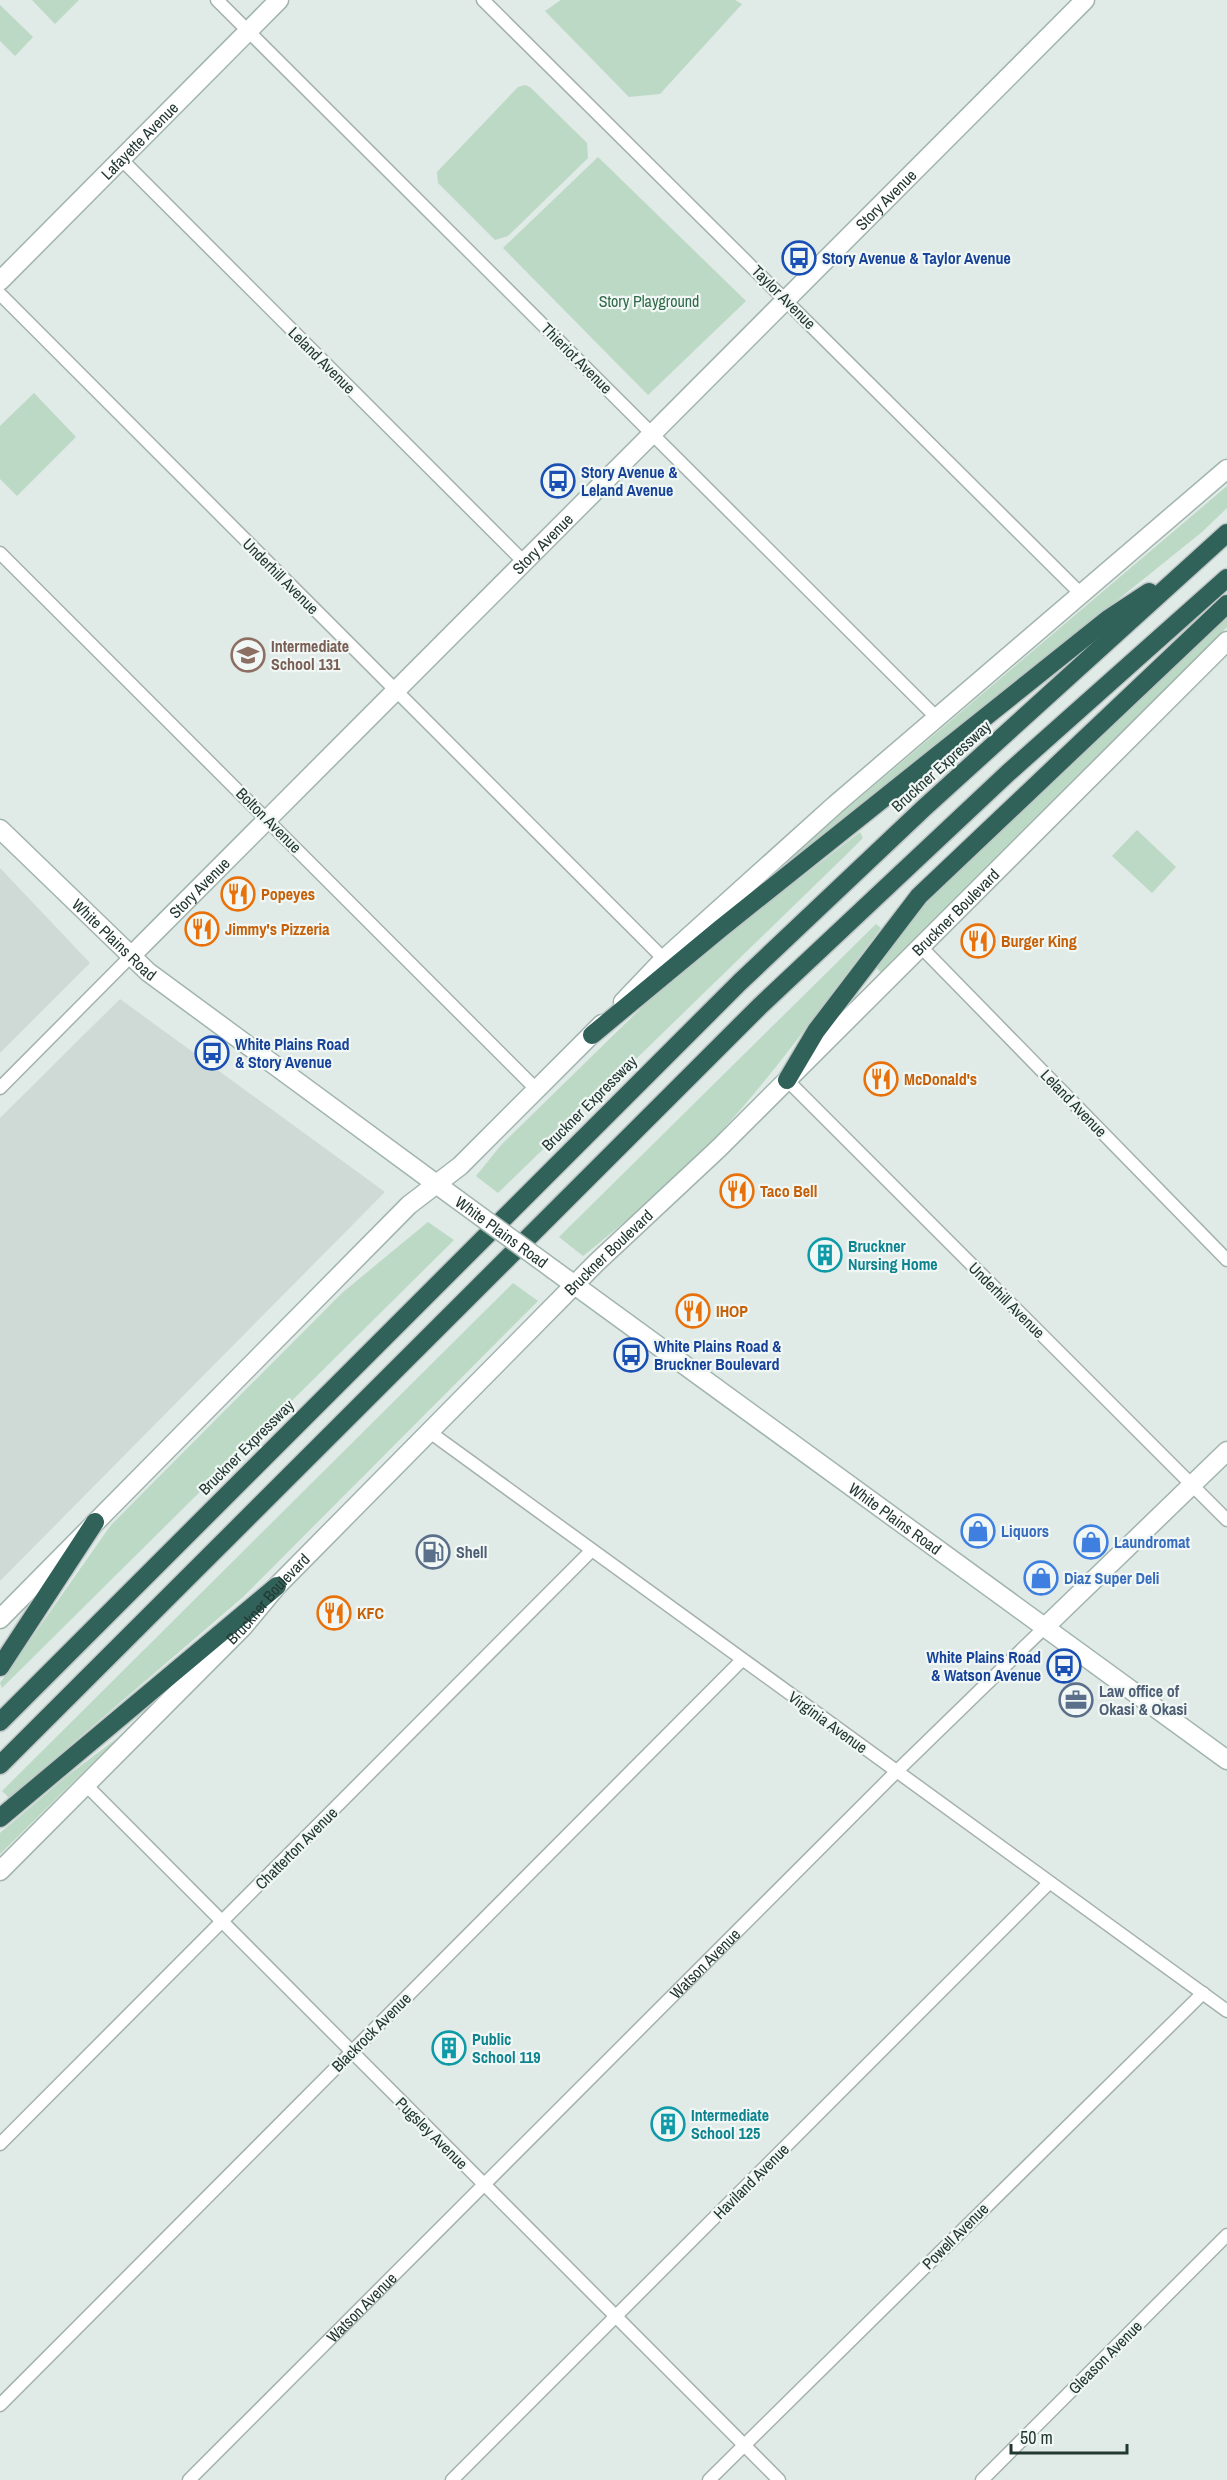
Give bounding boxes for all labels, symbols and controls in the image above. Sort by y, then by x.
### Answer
street label: Lafayette Avenue [96,97,183,184]
street label: Story Avenue [851,164,921,235]
bus stop icon: Story Avenue & Taylor Avenue [781,240,817,276]
place label: Story Avenue & Taylor Avenue [822,247,1011,269]
street label: Taylor Avenue [747,260,821,334]
park label: Story Playground [599,290,699,312]
street label: Thieriot Avenue [537,318,617,398]
street label: Leland Avenue [284,322,360,398]
place label: Story Avenue & Leland Avenue [581,461,678,501]
bus stop icon: Story Avenue & Leland Avenue [540,463,576,499]
street label: Story Avenue [507,508,578,579]
street label: Underhill Avenue [238,533,324,619]
place label: Intermediate School 131 [271,635,349,675]
school or university icon: Intermediate School 131 [230,637,266,673]
street label: Bruckner Expressway [886,715,996,817]
street label: Bolton Avenue [231,782,307,858]
street label: Story Avenue [164,852,235,923]
street label: Bruckner Boulevard [907,864,1004,961]
restaurant icon: Popeyes [220,876,256,912]
place label: Popeyes [261,883,315,905]
street label: White Plains Road [67,894,161,986]
restaurant icon: Jimmy's Pizzeria [184,911,220,947]
place label: Jimmy's Pizzeria [225,918,330,940]
restaurant icon: Burger King [960,923,996,959]
place label: Burger King [1001,930,1077,952]
place label: White Plains Road & Story Avenue [235,1033,349,1073]
bus stop icon: White Plains Road & Story Avenue [194,1035,230,1071]
street label: Bruckner Expressway [536,1050,642,1156]
restaurant icon: McDonald's [863,1061,899,1097]
street label: Leland Avenue [1036,1064,1112,1142]
place label: McDonald's [904,1068,977,1090]
restaurant icon: Taco Bell [719,1173,755,1209]
place label: Taco Bell [760,1180,817,1202]
street label: White Plains Road [451,1191,552,1273]
street label: Bruckner Boulevard [559,1204,658,1300]
place label: Bruckner Nursing Home [848,1235,938,1275]
building icon: Bruckner Nursing Home [807,1237,843,1273]
street label: Underhill Avenue [964,1257,1050,1343]
restaurant icon: IHOP [675,1293,711,1329]
place label: IHOP [716,1300,748,1322]
place label: White Plains Road & Bruckner Boulevard [654,1335,782,1375]
bus stop icon: White Plains Road & Bruckner Boulevard [613,1337,649,1373]
street label: Bruckner Expressway [193,1394,299,1500]
street label: White Plains Road [844,1477,946,1560]
shop icon: Liquors [960,1513,996,1549]
place label: Liquors [1001,1520,1049,1542]
shop icon: Laundromat [1073,1524,1109,1560]
place label: Laundromat [1114,1531,1190,1553]
fuel station icon: Shell [415,1534,451,1570]
place label: Shell [456,1541,487,1563]
street label: Bruckner Boulevard [221,1548,314,1649]
shop icon: Diaz Super Deli [1023,1560,1059,1596]
place label: Diaz Super Deli [1064,1567,1160,1589]
restaurant icon: KFC [316,1595,352,1631]
place label: KFC [357,1602,384,1624]
place label: White Plains Road & Watson Avenue [927,1646,1041,1686]
bus stop icon: White Plains Road & Watson Avenue [1046,1648,1082,1684]
place label: Law office of Okasi & Okasi [1099,1680,1187,1720]
office icon: Law office of Okasi & Okasi [1058,1682,1094,1718]
street label: Virginia Avenue [784,1686,872,1758]
street label: Chatterton Avenue [250,1802,342,1894]
street label: Watson Avenue [665,1923,745,2003]
street label: Blackrock Avenue [326,1987,416,2077]
place label: Public School 119 [472,2028,541,2068]
building icon: Public School 119 [431,2030,467,2066]
street label: Pugsley Avenue [391,2092,473,2174]
place label: Intermediate School 125 [691,2104,769,2144]
building icon: Intermediate School 125 [650,2106,686,2142]
street label: Haviland Avenue [708,2138,794,2224]
street label: Powell Avenue [917,2198,993,2274]
street label: Watson Avenue [321,2267,401,2347]
street label: Gleason Avenue [1063,2315,1147,2399]
scale bar [1011,2417,1126,2455]
text: 50 m [1020,2425,1053,2450]

